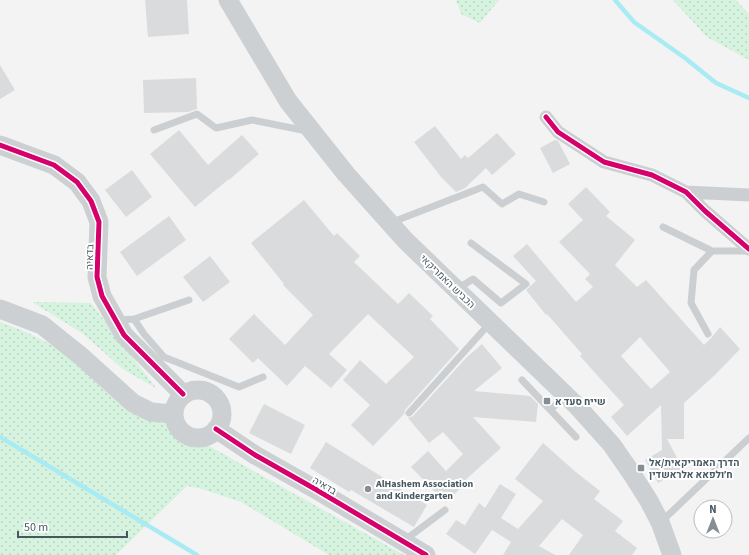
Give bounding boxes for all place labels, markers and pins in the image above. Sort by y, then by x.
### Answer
place label: שייח סעד א [555,395,606,409]
marker: שייח סעד א [542,396,552,406]
place label: הדרך האמריקאית/אל ח׳ולפאא אלראשדין [649,456,739,482]
marker: הדרך האמריקאית/אל ח׳ולפאא אלראשדין [636,463,646,473]
place label: AlHashem Association and Kindergarten [375,477,473,503]
marker: AlHashem Association and Kindergarten [363,484,373,494]

